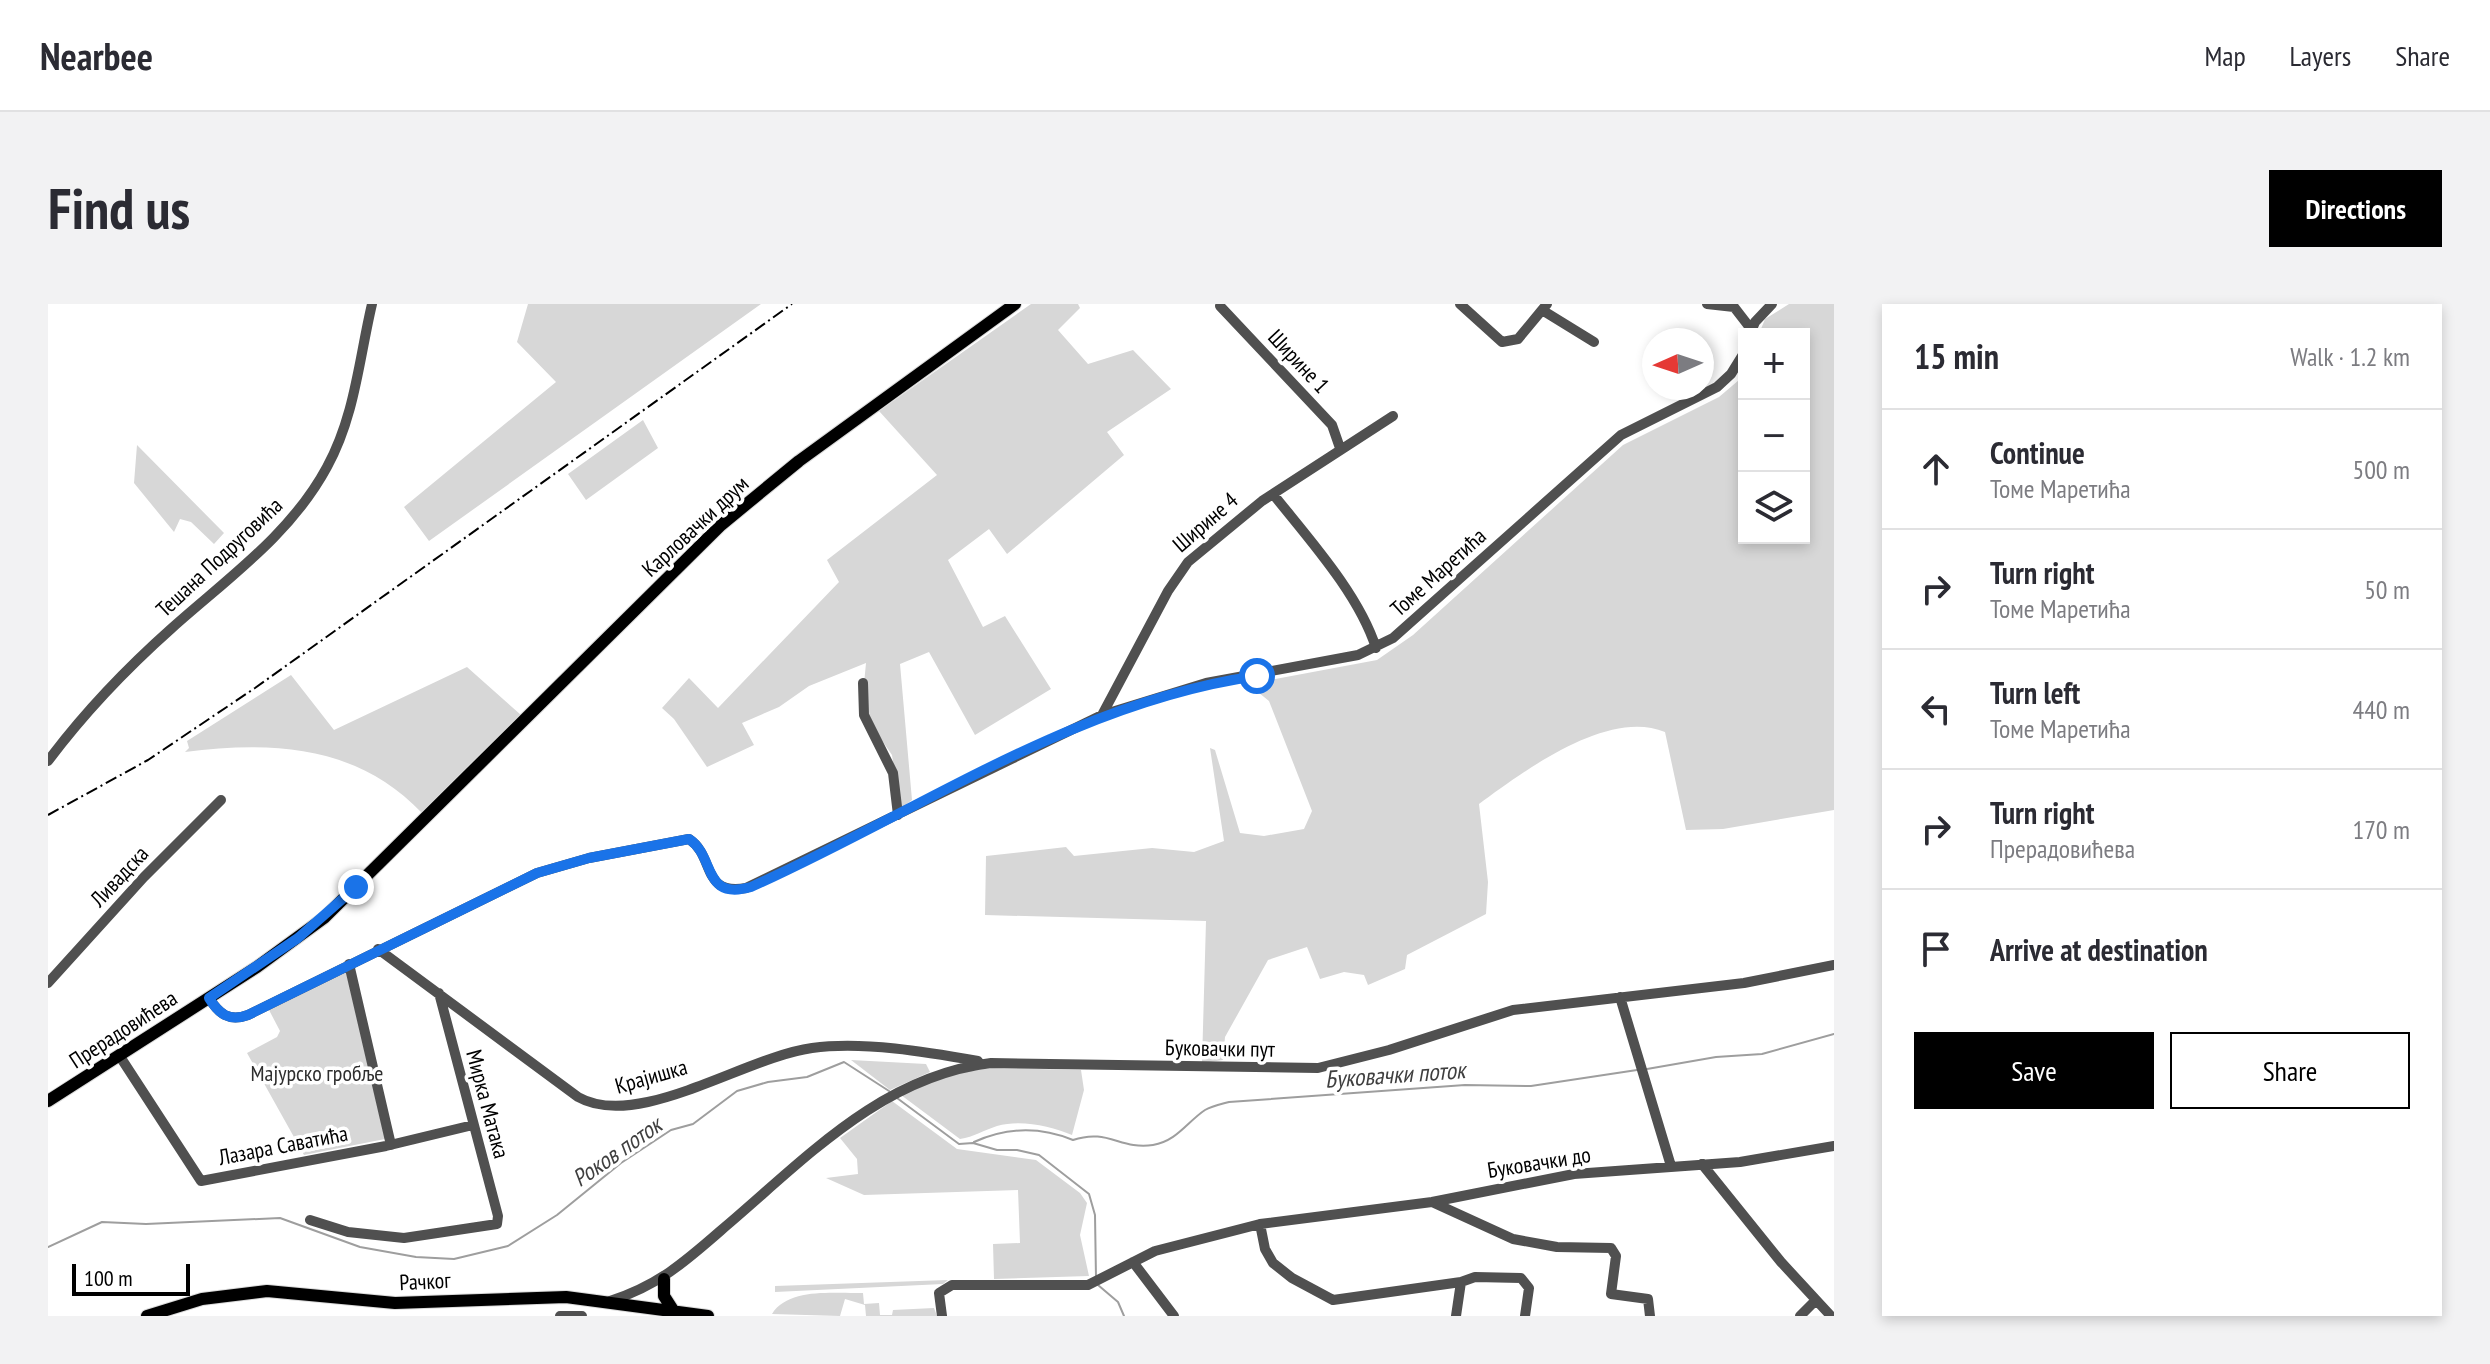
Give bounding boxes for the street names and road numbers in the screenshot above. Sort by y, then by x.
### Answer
street label: Ширине 1 [1262,323,1336,399]
street label: Карловачки друм [636,470,754,582]
street label: Ширине 4 [1167,486,1243,558]
street label: Тешана Подруговића [150,491,288,623]
street label: Томе Маретића [1384,522,1492,622]
street label: Ливадска [83,840,154,913]
street label: Прерадовићева [64,984,182,1074]
street label: Буковачки пут [1165,1033,1276,1063]
street label: Мирка Матака [460,1047,516,1161]
street label: Крајишка [612,1052,690,1100]
street label: Лазара Саватића [215,1119,350,1171]
street label: Буковачки до [1485,1140,1593,1184]
street label: Рачког [399,1266,452,1296]

